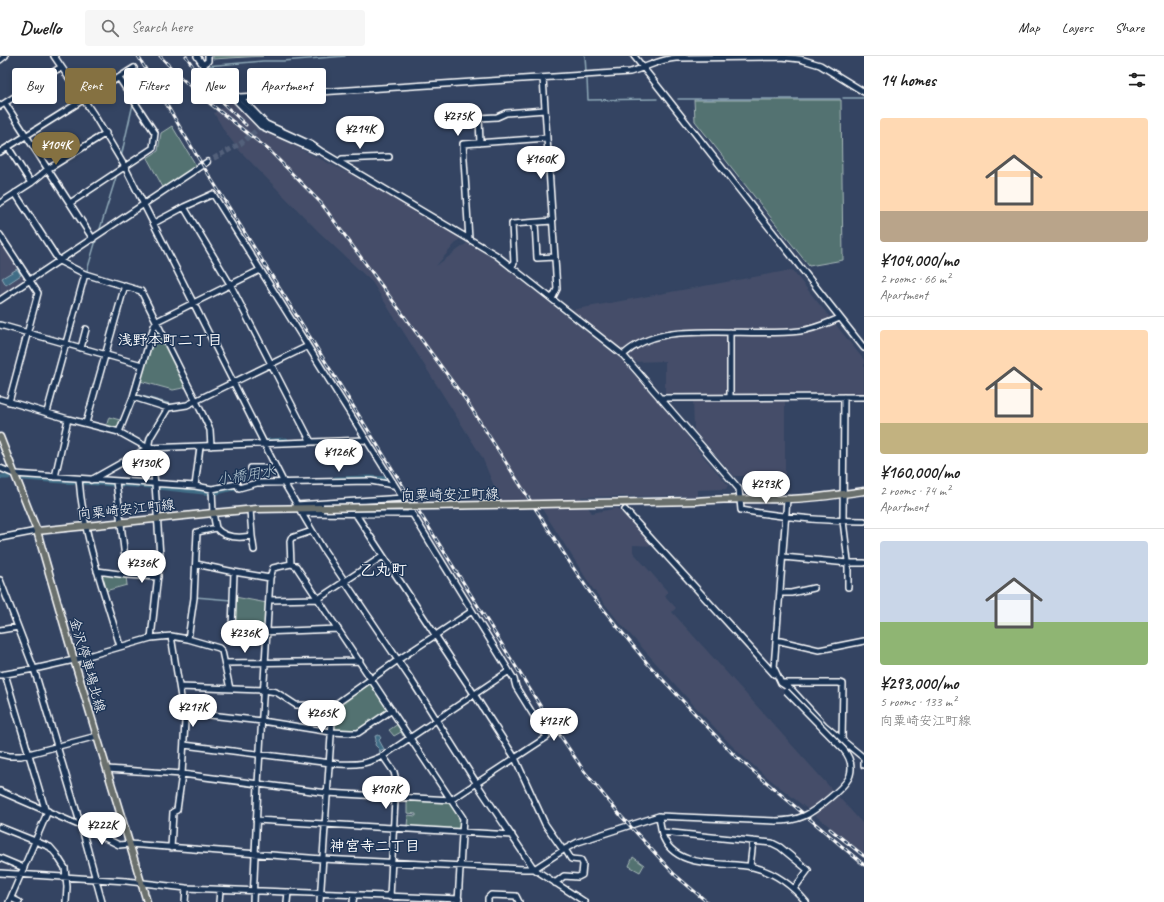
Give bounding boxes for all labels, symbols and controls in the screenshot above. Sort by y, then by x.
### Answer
search box [85,10,365,46]
text: Dwello [20,16,61,40]
icon: search [99,17,121,39]
text: Search here [131,18,192,37]
text: Map [1018,19,1040,36]
text: Layers [1062,19,1093,36]
text: Share [1115,19,1144,36]
chip: Buy [12,68,57,104]
chip: Rent [65,68,116,104]
chip: Filters [124,68,183,104]
chip: New [191,68,239,104]
chip: Apartment [247,68,326,104]
icon: filters [1126,69,1148,91]
text: 14 homes [880,70,936,91]
pin: ¥275K [430,103,486,137]
text: ¥275K [443,108,473,124]
pin: ¥214K [332,116,388,150]
text: ¥214K [345,121,375,137]
pin: ¥104K [28,132,84,166]
text: ¥104K [41,137,71,153]
icon: home [978,144,1050,216]
pin: ¥160K [513,146,569,180]
text: ¥160K [526,151,556,167]
text: ¥104,000/mo [880,250,959,271]
text: 2 rooms · 66 m² [880,271,950,287]
text: Apartment [880,287,928,303]
district label: 浅野本町二丁目 [117,331,223,350]
icon: home [978,356,1050,428]
pin: ¥126K [311,439,367,473]
text: ¥126K [324,444,354,460]
pin: ¥130K [118,450,174,484]
text: ¥130K [131,455,161,471]
water label: 小橋用水 [215,461,277,490]
text: ¥160,000/mo [880,462,959,483]
pin: ¥293K [738,471,794,505]
text: ¥293K [751,476,781,492]
text: 2 rooms · 74 m² [880,483,950,499]
street label: 向粟崎安江町線 [401,485,499,504]
street label: 向粟崎安江町線 [76,496,176,523]
text: Apartment [880,499,928,515]
pin: ¥236K [114,550,170,584]
text: ¥236K [127,555,157,571]
district label: 乙丸町 [359,560,407,580]
icon: home [978,567,1050,639]
street label: 金沢停車場北線 [66,616,109,715]
pin: ¥236K [217,620,273,654]
text: ¥236K [230,625,260,641]
text: ¥293,000/mo [880,673,959,694]
pin: ¥217K [165,694,221,728]
text: 5 rooms · 133 m² [880,694,956,710]
text: ¥217K [178,699,208,715]
pin: ¥265K [294,700,350,734]
text: ¥265K [307,705,337,721]
pin: ¥127K [526,708,582,742]
text: ¥127K [539,713,569,729]
text: 向粟崎安江町線 [880,713,971,729]
pin: ¥107K [358,776,414,810]
text: ¥107K [371,781,401,797]
pin: ¥222K [74,812,130,846]
text: ¥222K [87,817,117,833]
district label: 神宮寺二丁目 [330,837,420,856]

